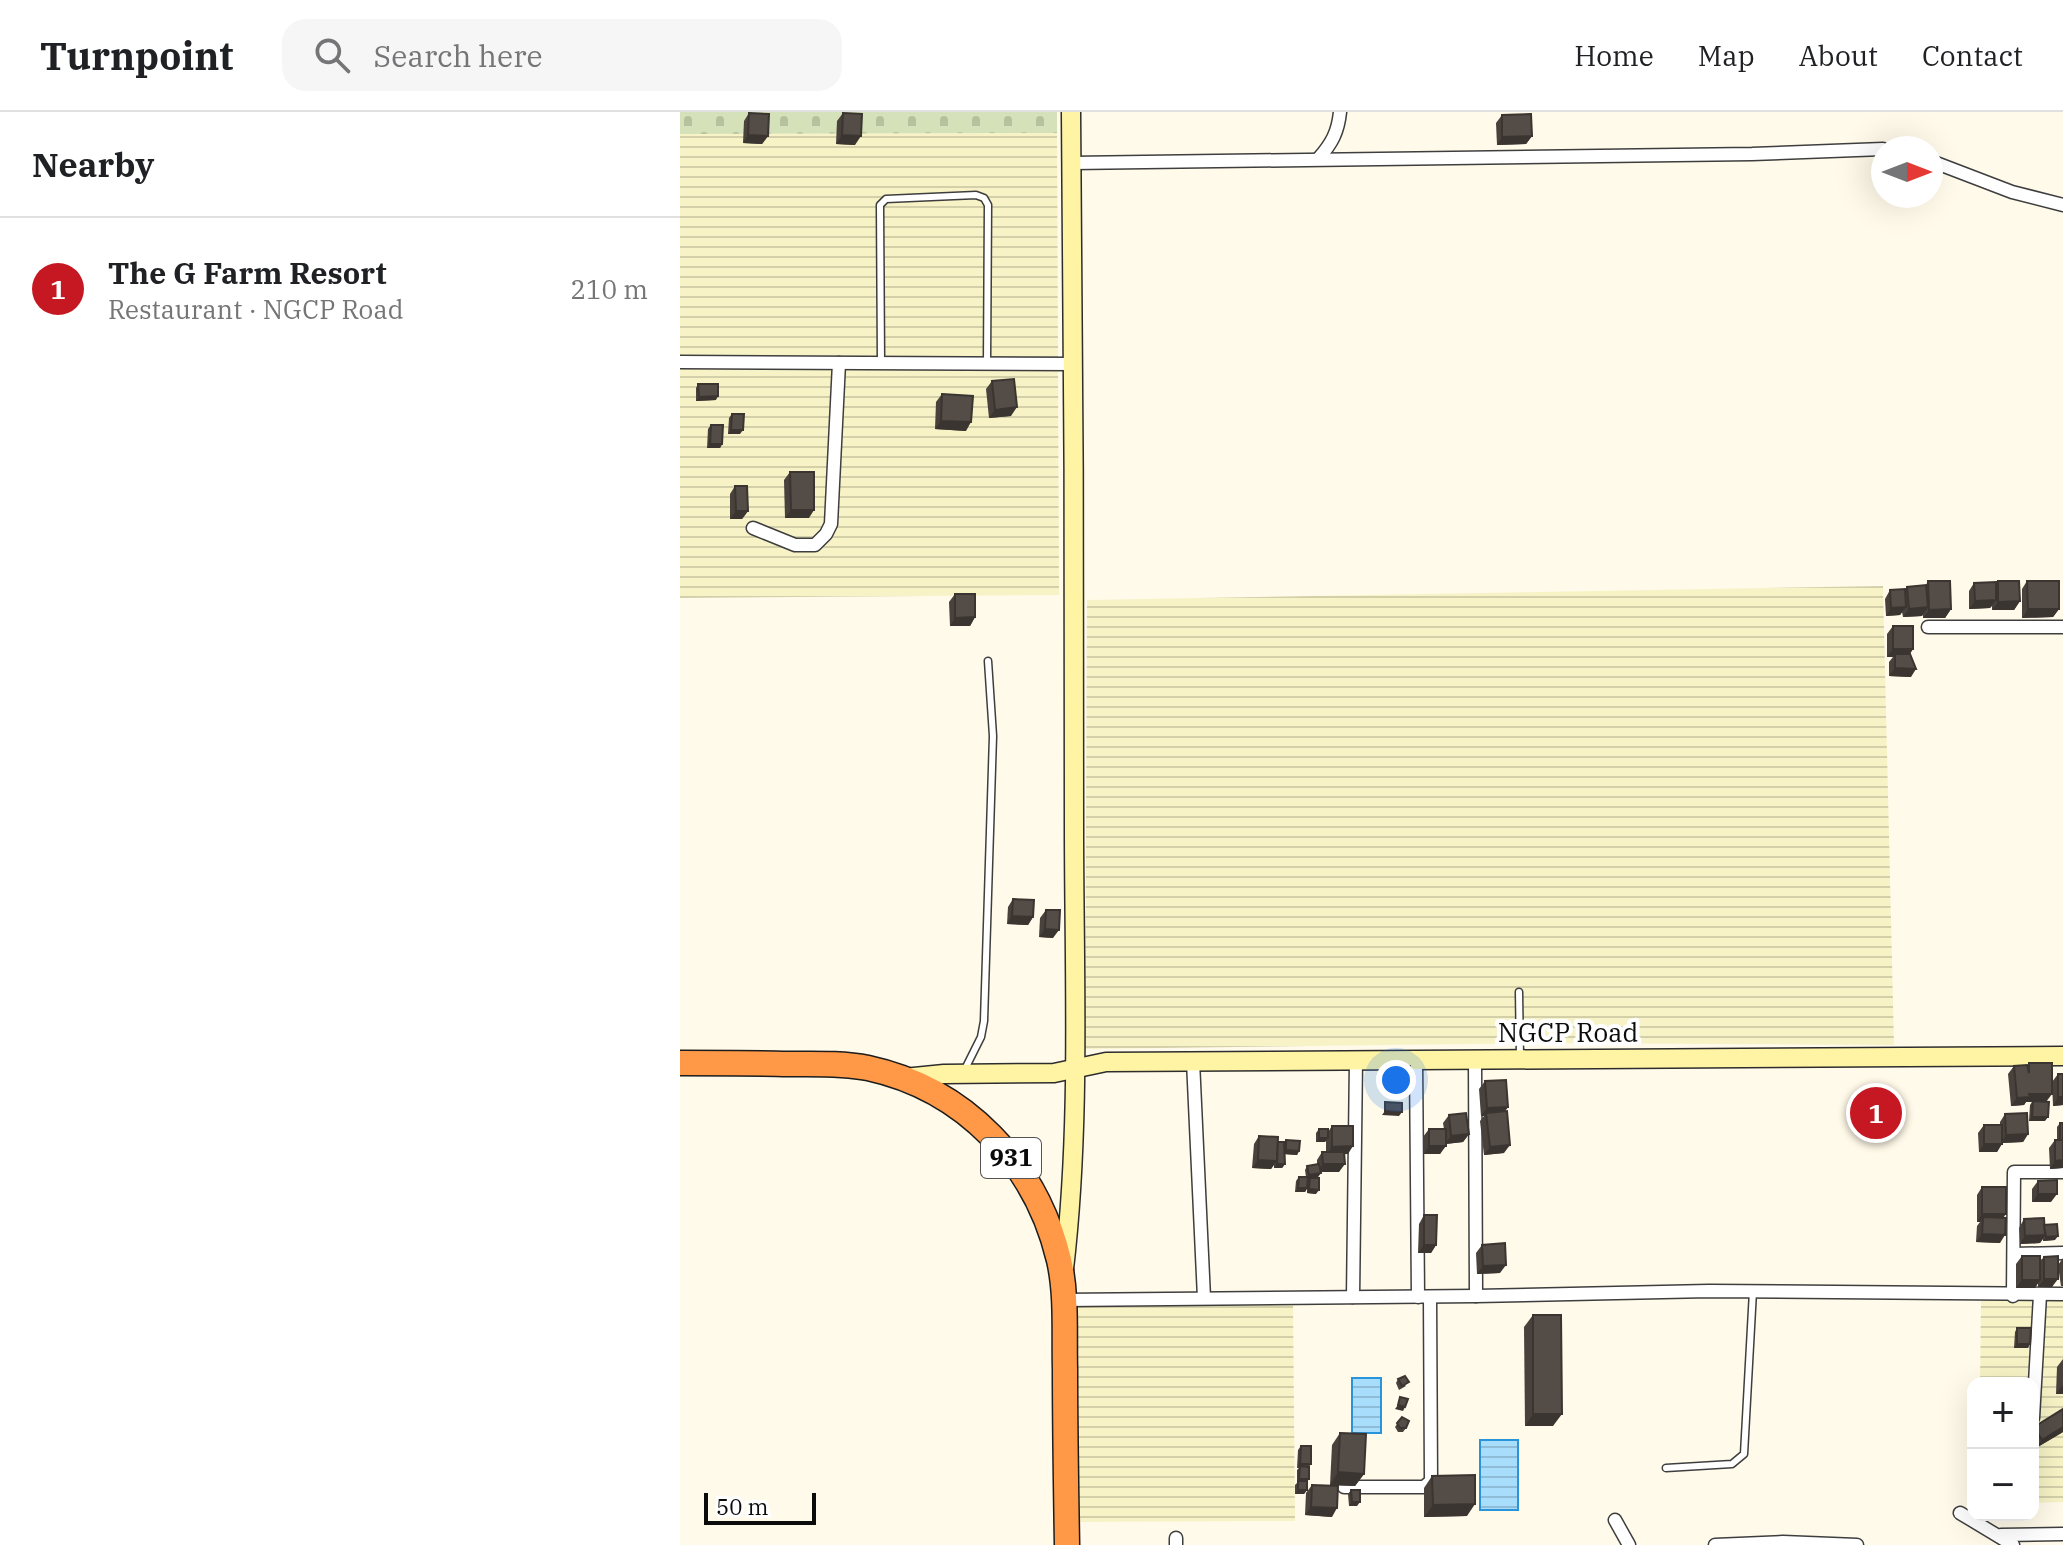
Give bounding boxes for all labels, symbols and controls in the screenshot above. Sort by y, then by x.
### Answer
search box [282,19,842,91]
text: Turnpoint [40,31,234,80]
icon: search [310,33,354,77]
text: Search here [374,36,543,75]
text: Home [1574,37,1654,74]
text: Map [1698,37,1755,74]
text: About [1799,37,1878,74]
text: Contact [1922,37,2023,74]
north arrow [1871,136,1943,208]
text: Nearby [32,142,154,186]
text: The G Farm Resort [108,253,387,292]
text: 1 [50,272,66,306]
text: 210 m [570,272,648,306]
text: Restaurant · NGCP Road [108,292,404,326]
street label: NGCP Road [1498,1015,1638,1049]
your location [1376,1060,1416,1100]
pin: 1 [1850,1083,1902,1143]
road number: 931 [981,1138,1041,1178]
map controls [1967,1377,2039,1521]
button: + [1967,1377,2039,1449]
button: − [1967,1449,2039,1521]
scale bar [704,1489,816,1525]
text: 50 m [716,1492,768,1521]

